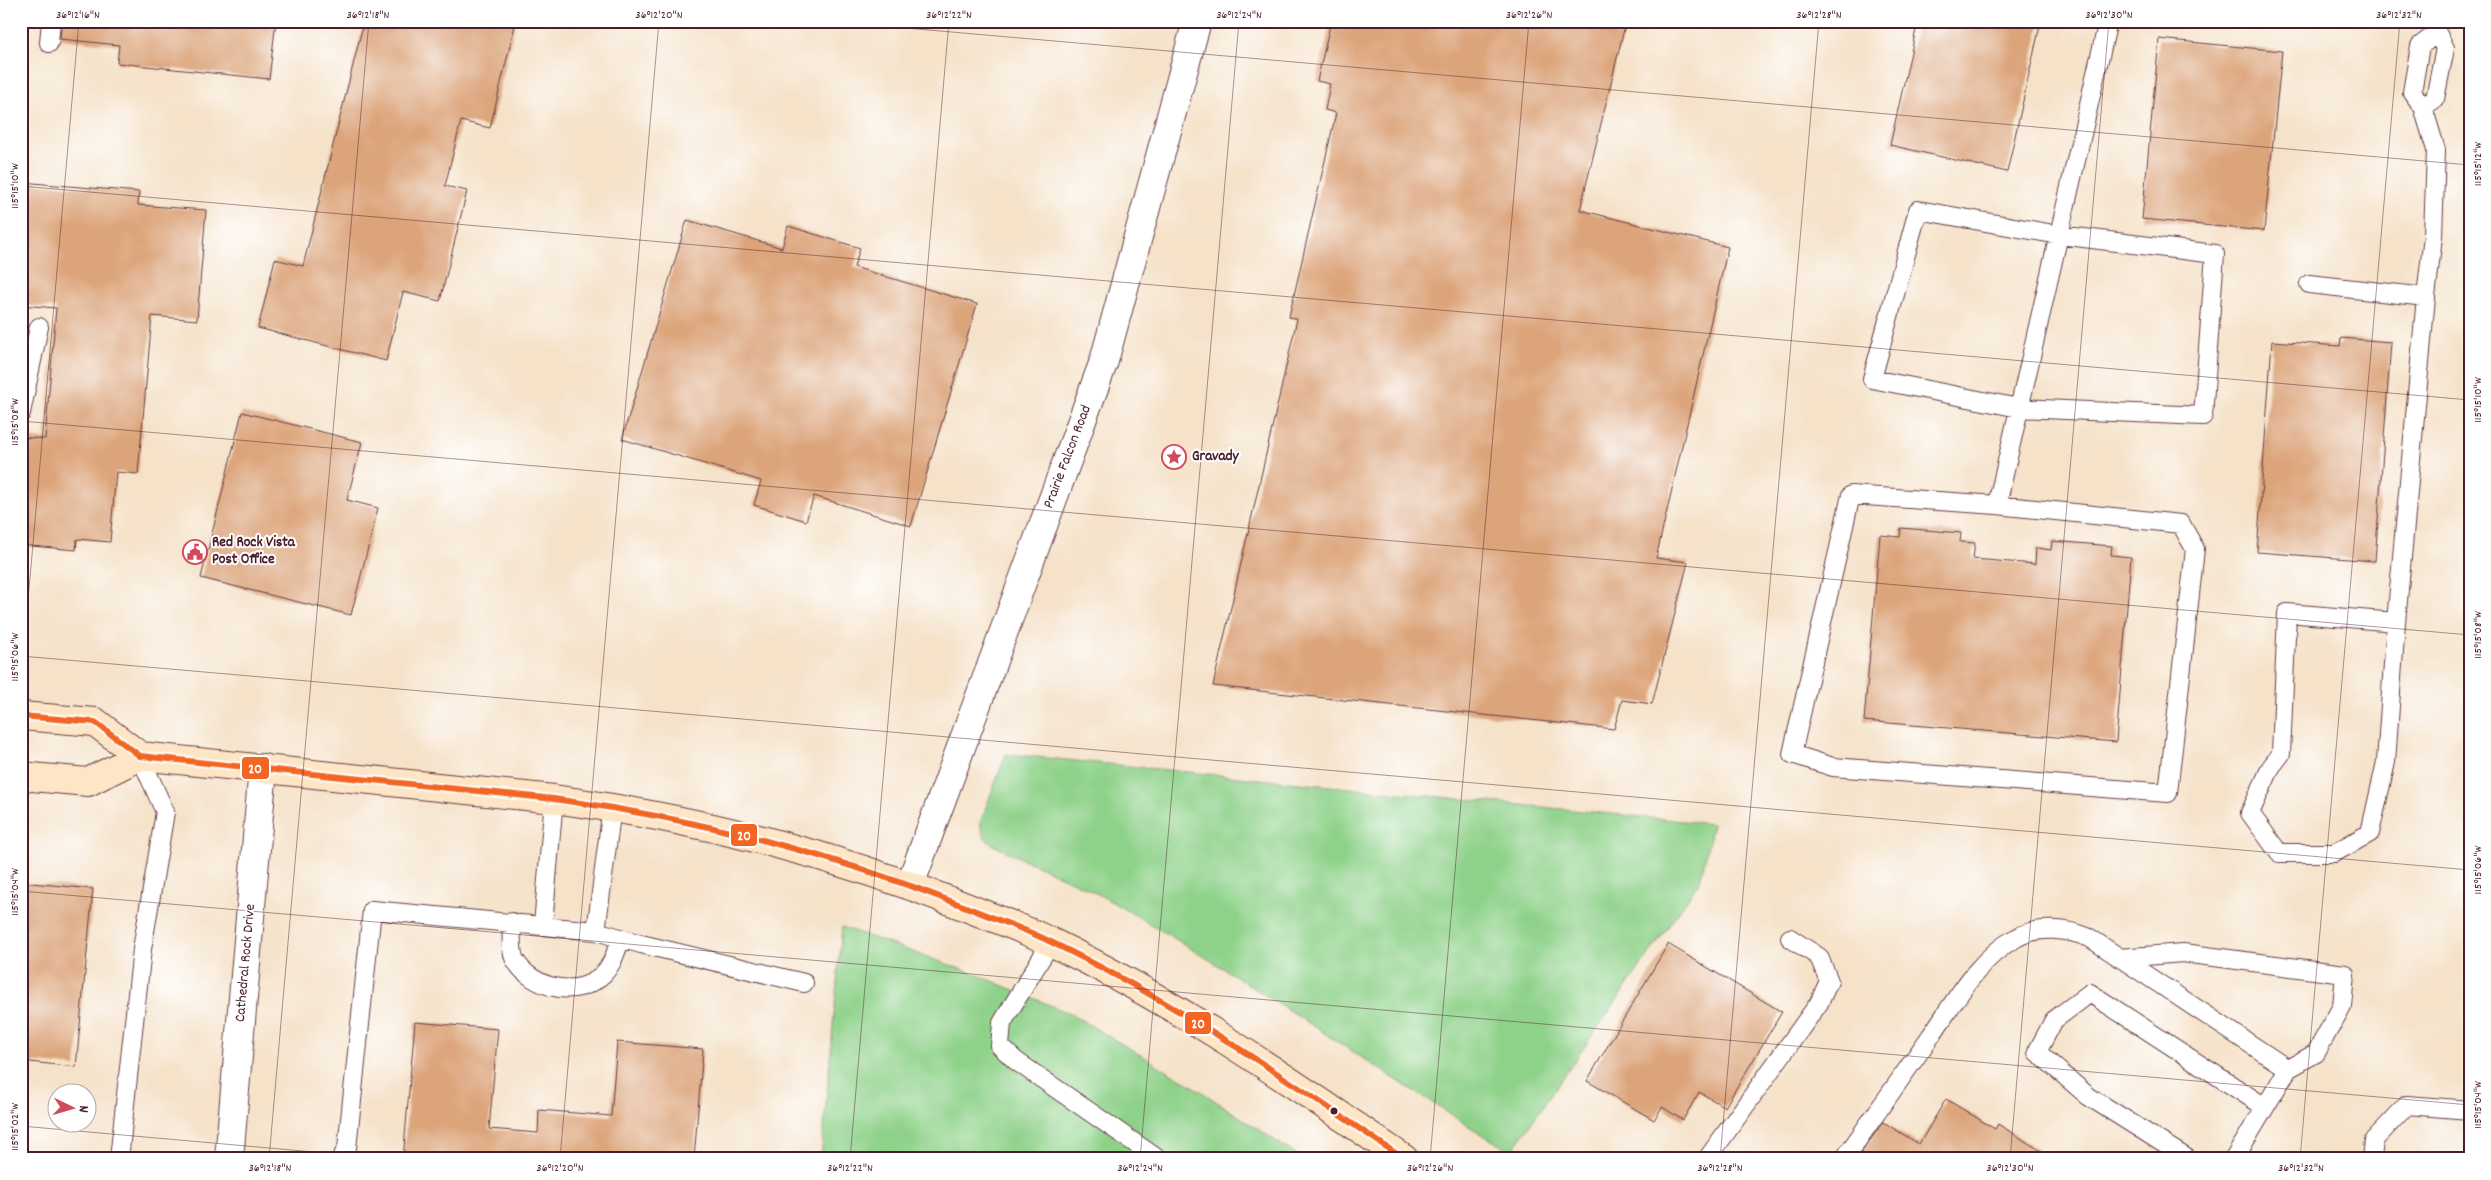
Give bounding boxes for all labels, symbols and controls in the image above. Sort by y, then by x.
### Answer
text: 36°12'16"N [56,7,100,24]
text: 36°12'18"N [347,7,390,24]
text: 36°12'20"N [635,7,683,24]
text: 36°12'22"N [926,7,972,24]
text: 36°12'24"N [1216,7,1262,24]
text: 36°12'26"N [1506,7,1552,24]
text: 36°12'28"N [1796,7,1842,24]
text: 36°12'30"N [2085,7,2133,24]
text: 36°12'32"N [2376,7,2422,24]
text: 115°15'12"W [2470,142,2487,186]
text: 115°15'10"W [7,163,24,209]
text: 115°15'10"W [2470,377,2487,423]
text: 115°15'08"W [7,398,24,446]
street label: Prairie Falcon Road [1038,402,1098,512]
place icon: Gravady [1161,444,1187,470]
place label: Gravady [1192,446,1240,468]
place label: Red Rock Vista Post Office [212,532,296,571]
public building icon: Red Rock Vista Post Office [182,539,208,565]
text: 115°15'08"W [2470,611,2487,659]
text: 115°15'06"W [7,632,24,681]
line badge: 20 [241,756,270,780]
text: 20 [248,760,262,780]
line badge: 20 [730,823,758,847]
text: 20 [737,827,751,847]
text: 115°15'06"W [2470,845,2487,894]
text: 115°15'04"W [7,868,24,916]
street label: Cathedral Rock Drive [230,903,262,1023]
line badge: 20 [1184,1011,1212,1035]
text: 20 [1191,1015,1205,1035]
text: 115°15'04"W [2470,1081,2487,1129]
north arrow [48,1082,98,1132]
text: 115°15'02"W [7,1103,24,1151]
text: N [73,1105,93,1113]
unlabelled marker [1329,1106,1339,1116]
text: 36°12'18"N [249,1160,292,1177]
text: 36°12'20"N [536,1160,584,1177]
text: 36°12'22"N [827,1160,873,1177]
text: 36°12'24"N [1117,1160,1163,1177]
text: 36°12'26"N [1407,1160,1453,1177]
text: 36°12'28"N [1697,1160,1743,1177]
text: 36°12'30"N [1986,1160,2034,1177]
text: 36°12'32"N [2278,1160,2324,1177]

